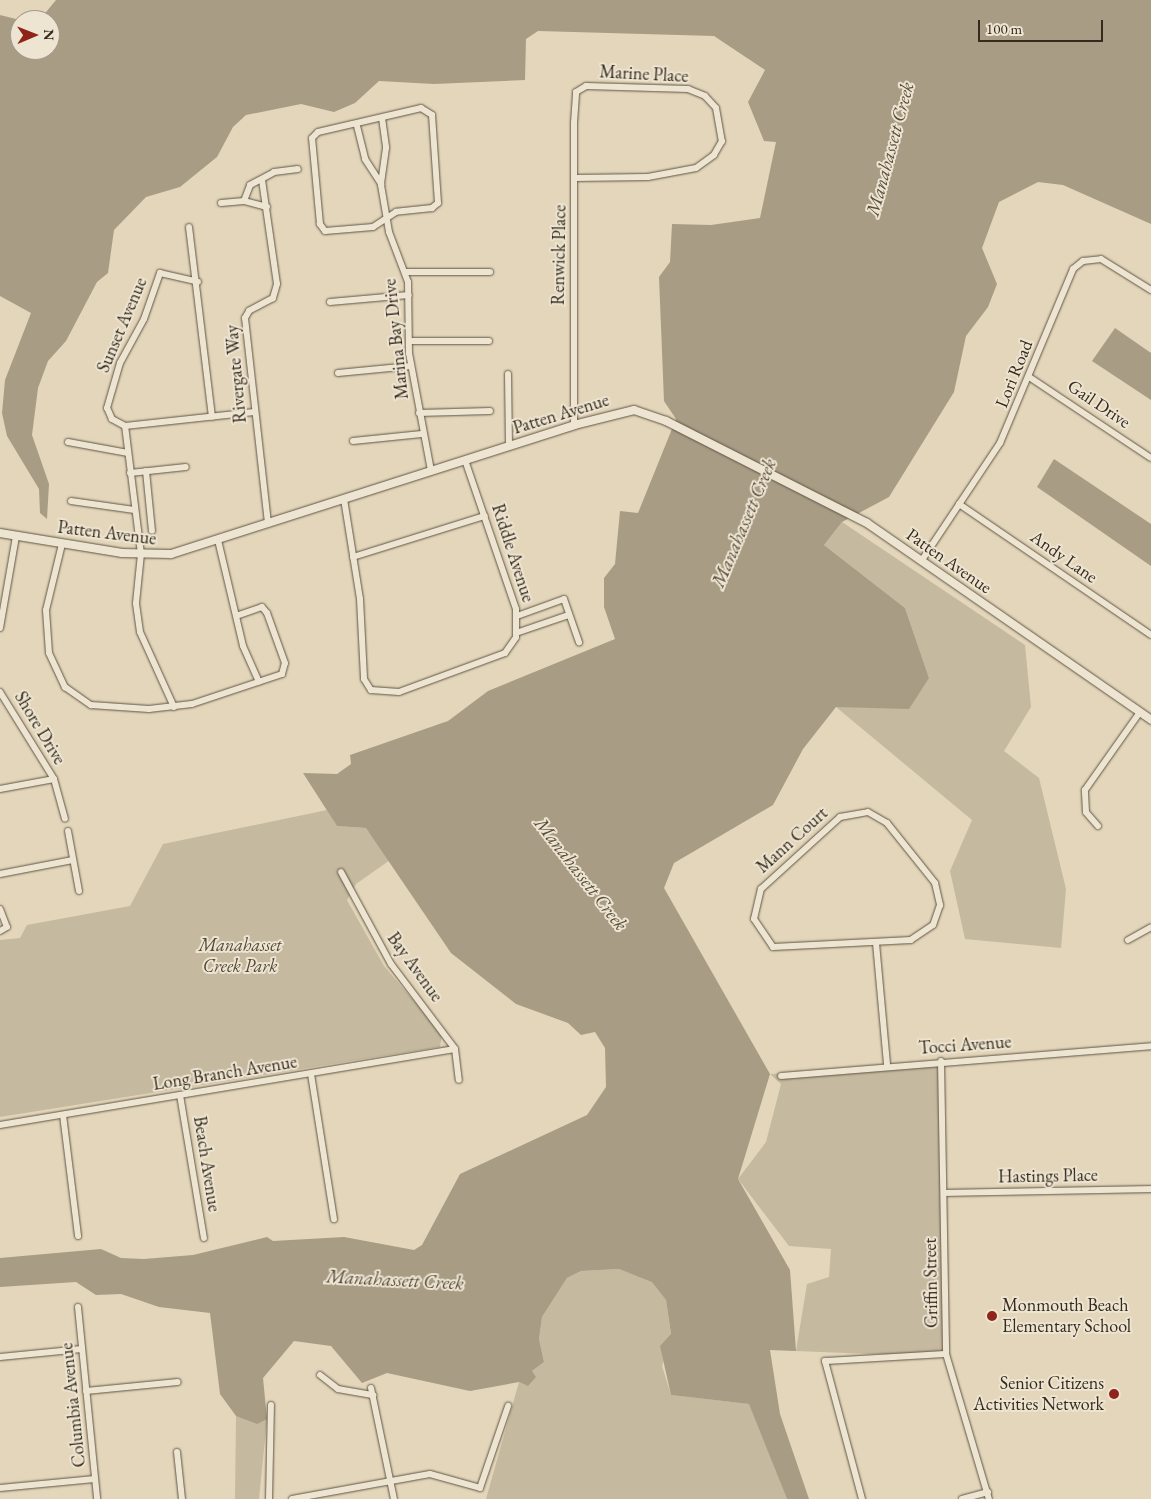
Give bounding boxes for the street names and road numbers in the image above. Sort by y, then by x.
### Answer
street label: Marine Place [599,61,689,87]
street label: Renwick Place [547,205,571,305]
street label: Sunset Avenue [92,274,152,376]
street label: Marina Bay Drive [379,278,413,400]
street label: Rivergate Way [221,324,251,424]
street label: Lori Road [991,337,1037,411]
street label: Gail Drive [1063,375,1135,433]
street label: Patten Avenue [510,389,612,439]
street label: Riddle Avenue [487,501,539,605]
street label: Patten Avenue [56,516,158,550]
street label: Patten Avenue [902,524,996,598]
street label: Andy Lane [1026,526,1102,588]
street label: Shore Drive [10,687,70,769]
street label: Mann Court [752,802,832,878]
street label: Bay Avenue [383,928,447,1006]
street label: Tocci Avenue [918,1031,1012,1059]
street label: Long Branch Avenue [151,1051,299,1095]
street label: Beach Avenue [189,1115,225,1213]
street label: Hastings Place [998,1164,1098,1188]
street label: Griffin Street [919,1238,943,1328]
street label: Columbia Avenue [56,1342,90,1468]

